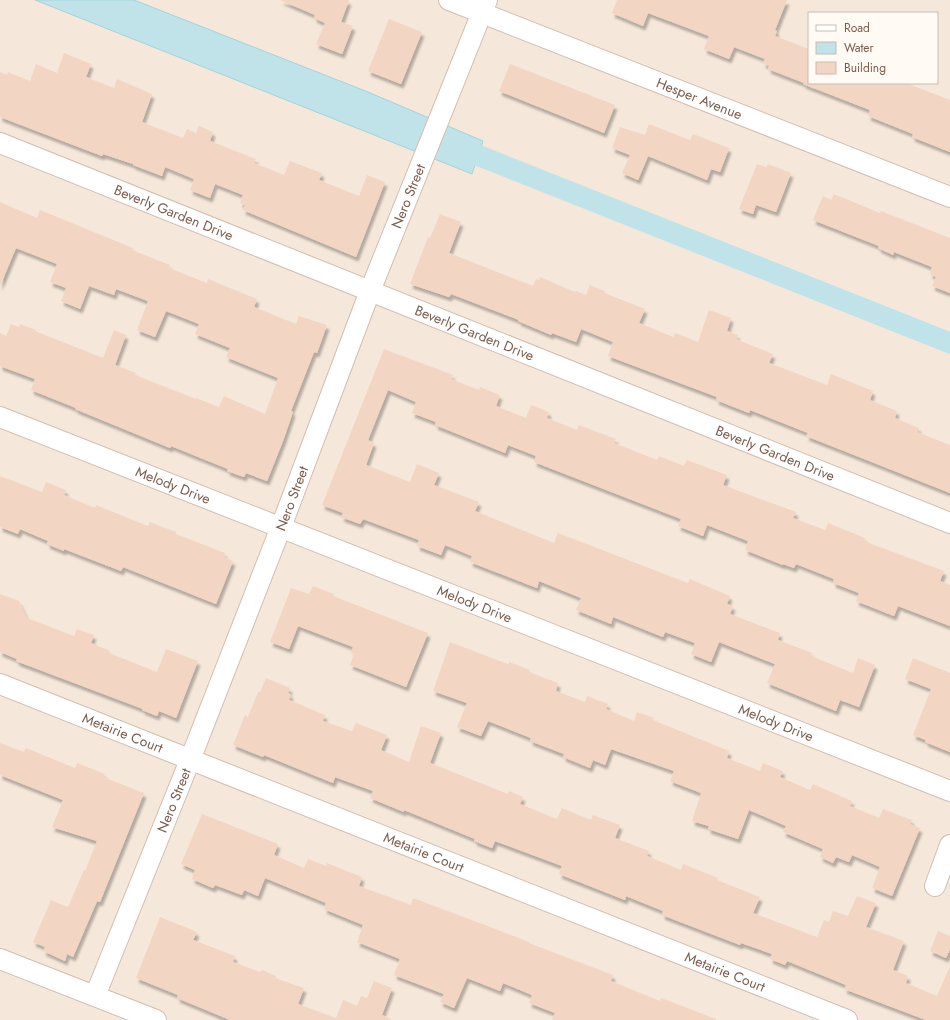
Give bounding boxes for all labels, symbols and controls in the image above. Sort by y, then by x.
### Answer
legend [808,12,938,84]
text: Road [844,19,870,37]
text: Water [844,39,875,57]
text: Building [844,59,886,77]
street label: Hesper Avenue [653,73,745,124]
street label: Nero Street [386,160,430,231]
street label: Beverly Garden Drive [111,180,236,245]
street label: Beverly Garden Drive [412,300,537,366]
street label: Beverly Garden Drive [713,420,838,486]
street label: Melody Drive [133,461,213,509]
street label: Nero Street [270,463,313,534]
street label: Melody Drive [434,580,515,628]
street label: Melody Drive [736,699,816,746]
street label: Metairie Court [80,708,166,758]
street label: Nero Street [152,764,196,836]
street label: Metairie Court [381,827,468,877]
street label: Metairie Court [682,947,769,997]

